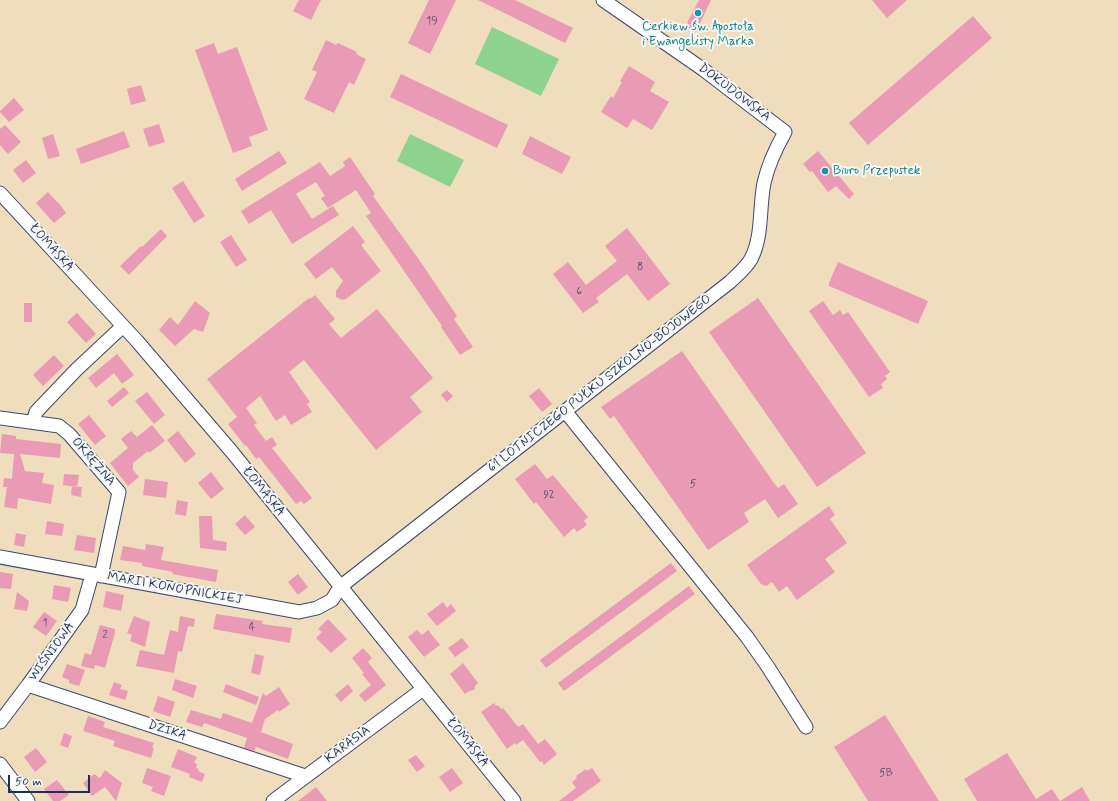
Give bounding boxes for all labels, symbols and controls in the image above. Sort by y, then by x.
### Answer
marker: Cerkiew św. Apostoła i Ewangelisty Marka [693,8,703,18]
house number: 19 [426,15,438,29]
place label: Cerkiew św. Apostoła i Ewangelisty Marka [642,19,754,50]
street label: DOKUDOWSKA [695,61,773,125]
place label: Biuro Przepustek [833,163,920,179]
marker: Biuro Przepustek [820,166,830,176]
street label: ŁOMASKA [25,221,77,275]
house number: 8 [637,261,643,275]
house number: 6 [576,285,582,299]
street label: 61 LOTNICZEGO PUŁKU SZKOLNO-BOJOWEGO [485,292,715,476]
street label: OKRĘŻNA [68,435,118,489]
street label: ŁOMASKA [238,464,288,520]
house number: 5 [690,478,696,492]
house number: 92 [543,489,555,503]
street label: MARII KONOPNICKIEJ [106,569,244,609]
house number: 1 [43,617,47,631]
street label: WIŚNIOWA [25,619,79,685]
house number: 4 [249,621,255,635]
house number: 2 [102,629,108,643]
street label: ŁOMASKA [442,715,492,771]
street label: DZIKA [146,717,188,745]
street label: KARASIA [322,723,374,767]
scale bar [10,767,92,793]
house number: 5B [879,767,893,781]
text: 50 m [15,774,42,790]

